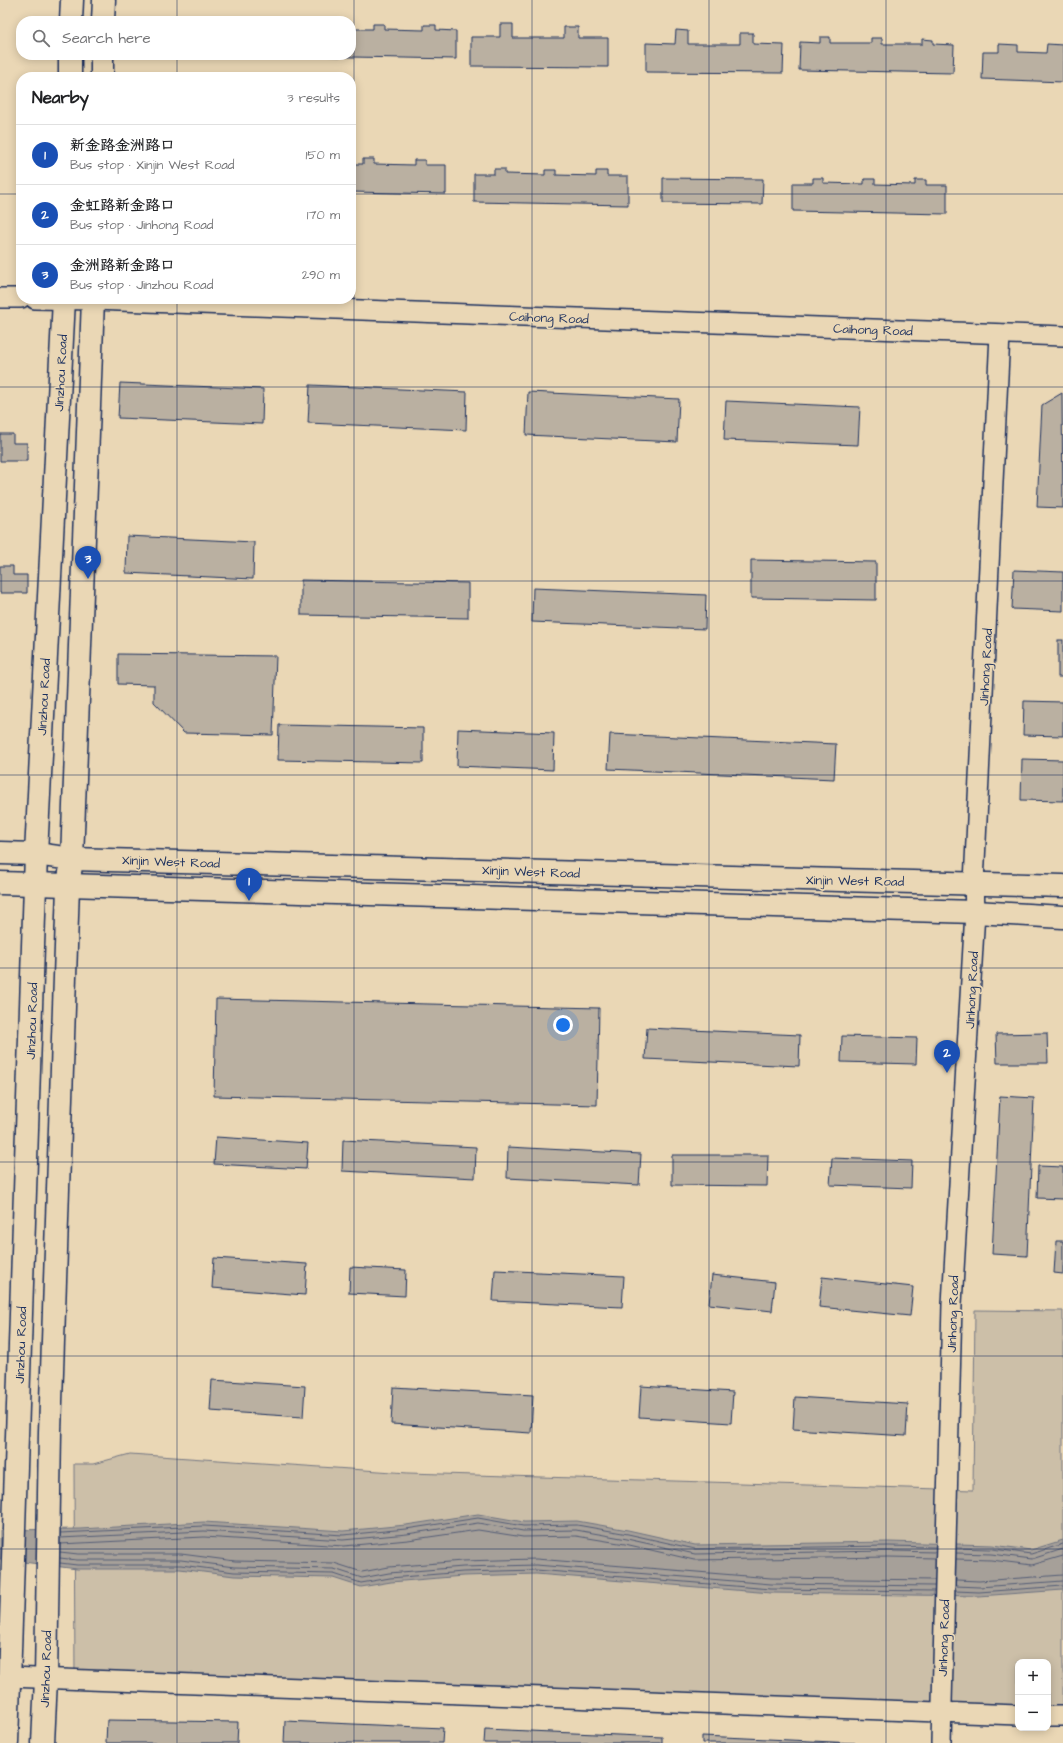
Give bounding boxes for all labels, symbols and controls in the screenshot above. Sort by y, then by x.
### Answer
search box [16,16,356,60]
icon: search [30,27,52,49]
text: Search here [62,28,151,49]
text: Nearby [32,86,89,110]
text: 3 results [287,89,340,107]
text: 新金路金洲路口 [70,135,175,156]
text: 1 [44,146,46,164]
text: 150 m [306,146,340,164]
text: Bus stop · Xinjin West Road [70,156,235,174]
text: 金虹路新金路口 [70,195,175,216]
text: 2 [41,206,49,224]
text: 170 m [307,206,340,224]
text: Bus stop · Jinhong Road [70,216,214,234]
text: 金洲路新金路口 [70,255,175,276]
text: 3 [42,266,48,284]
text: 290 m [302,266,340,284]
text: Bus stop · Jinzhou Road [70,276,213,294]
street label: Caihong Road [509,308,589,329]
street label: Caihong Road [833,320,913,341]
street label: Jinzhou Road [50,334,72,412]
pin: 3 [75,546,101,579]
street label: Jinhong Road [975,628,998,706]
street label: Jinzhou Road [33,658,55,736]
street label: Xinjin West Road [122,851,221,873]
street label: Xinjin West Road [482,861,581,883]
pin: 1 [236,868,262,901]
street label: Xinjin West Road [806,871,905,891]
street label: Jinhong Road [961,951,984,1029]
street label: Jinzhou Road [22,982,42,1060]
your location [553,1015,573,1035]
pin: 2 [934,1040,960,1073]
street label: Jinhong Road [943,1275,964,1353]
street label: Jinzhou Road [11,1306,31,1384]
street label: Jinhong Road [934,1599,955,1677]
street label: Jinzhou Road [36,1630,56,1708]
map controls [1015,1659,1051,1731]
button: + [1015,1659,1051,1695]
button: − [1015,1695,1051,1731]

